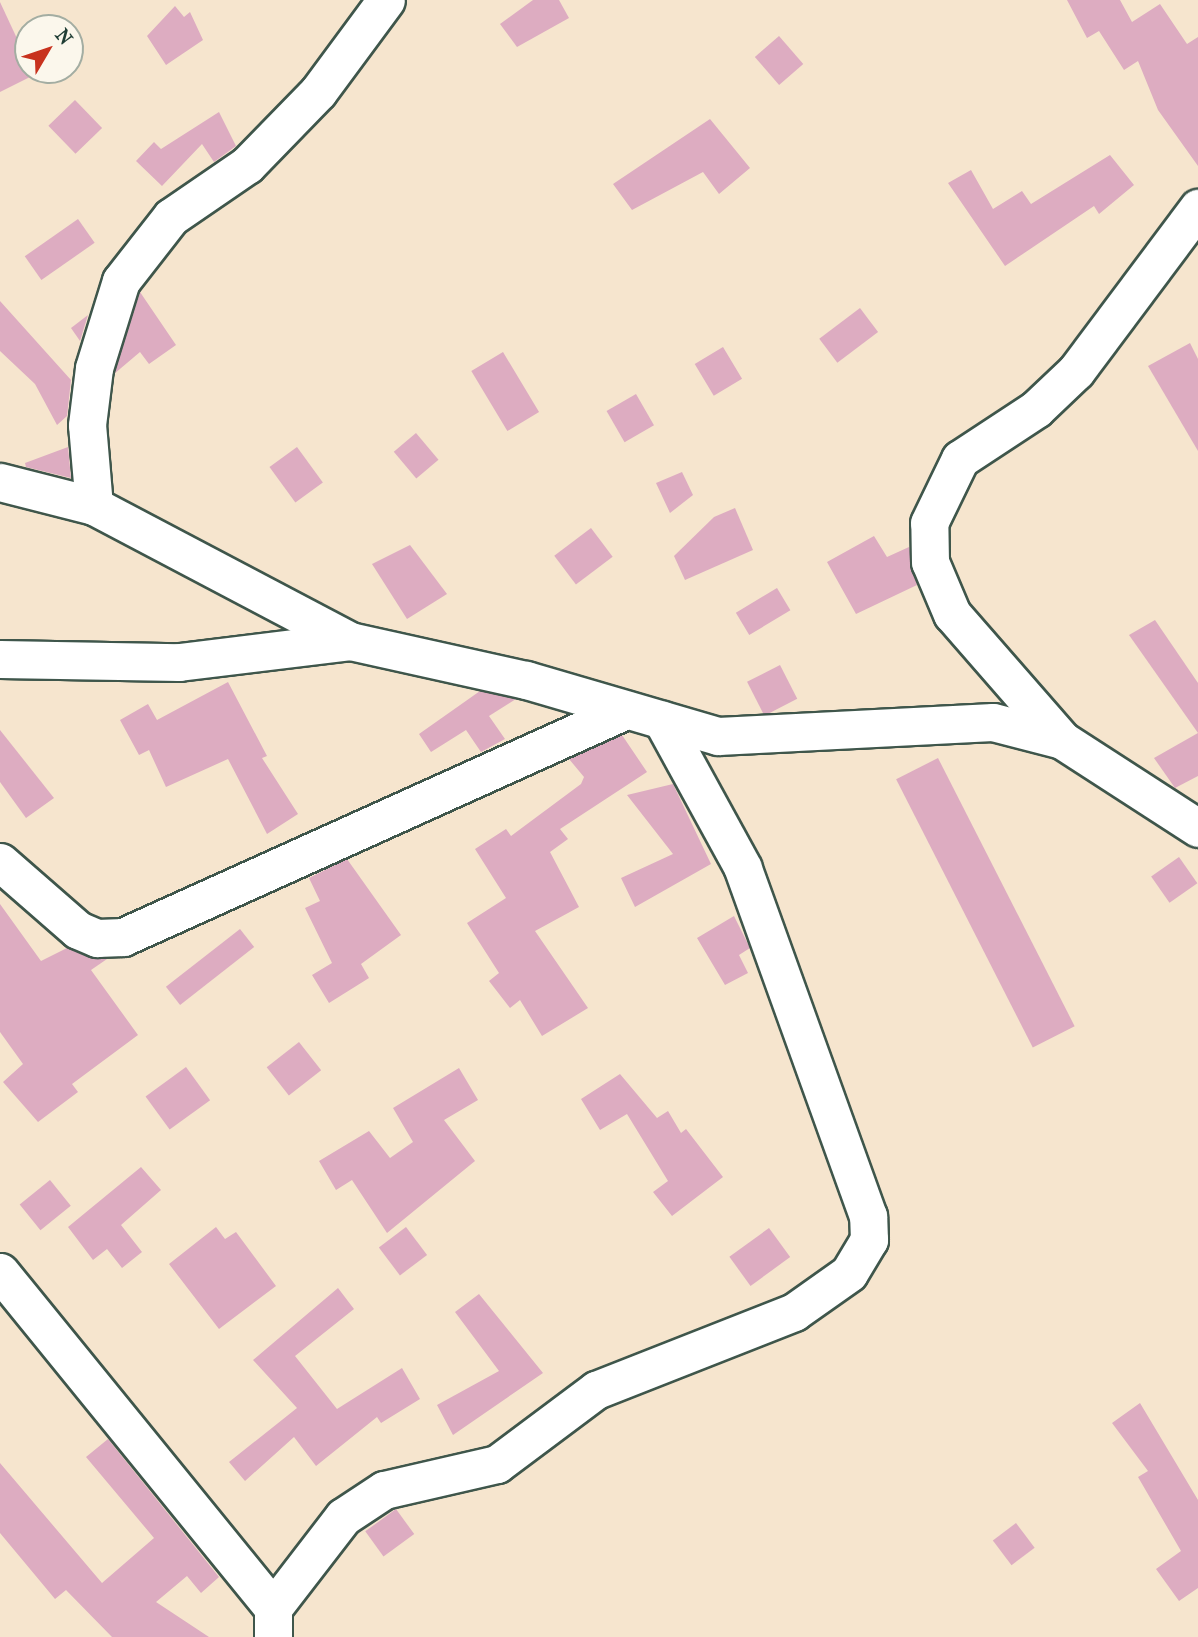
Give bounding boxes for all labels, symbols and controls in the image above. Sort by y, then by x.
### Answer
north arrow [14,14,84,84]
text: N [51,25,77,50]

